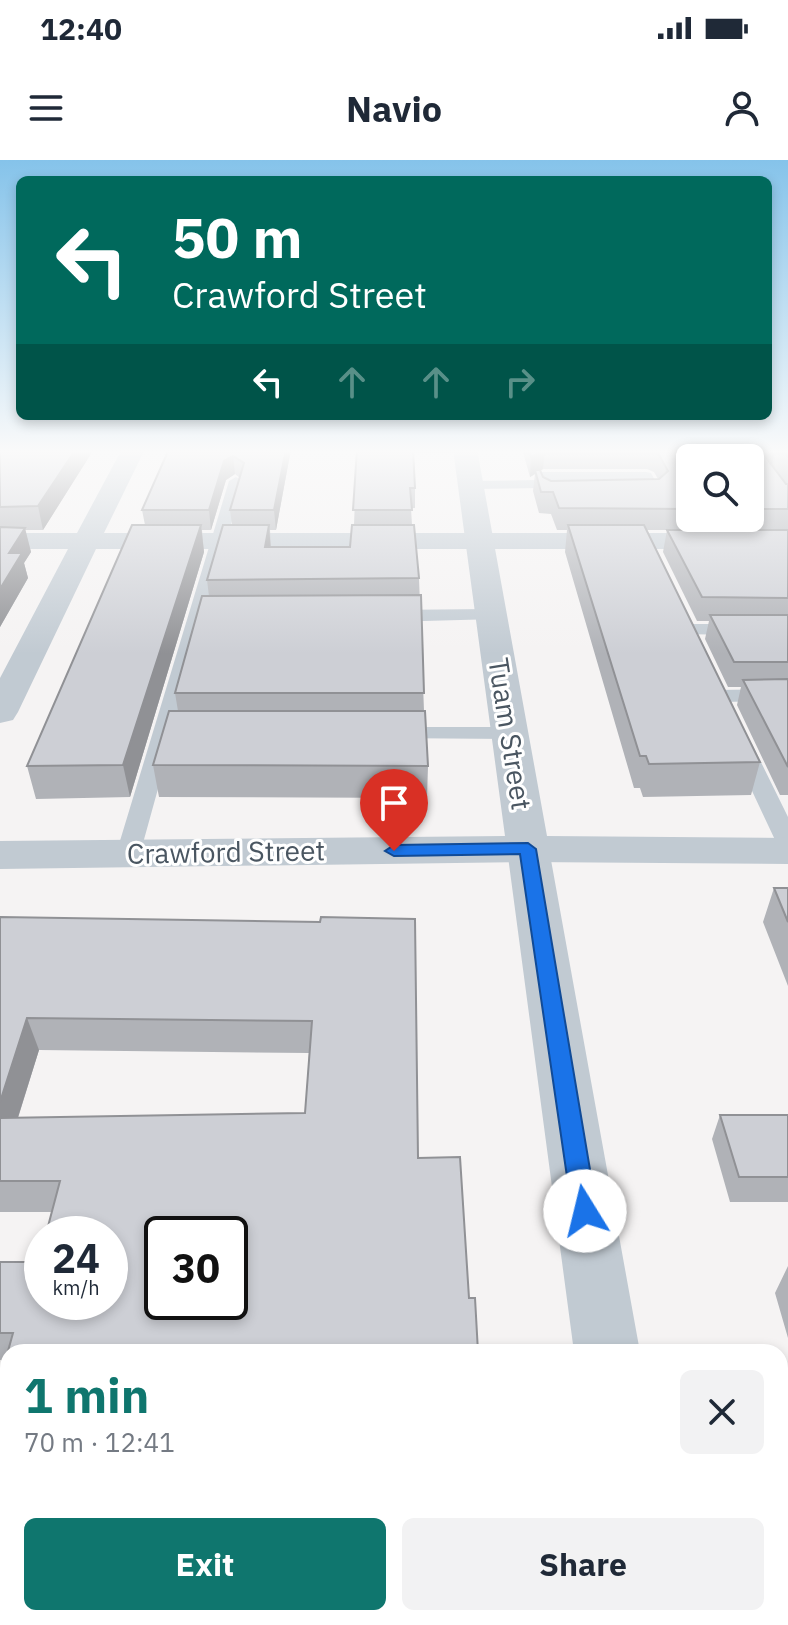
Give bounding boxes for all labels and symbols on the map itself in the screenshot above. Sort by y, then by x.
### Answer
street label: Tuam Street [480,655,541,813]
pin [360,769,428,851]
street label: Crawford Street [127,831,325,872]
position arrow [543,1169,627,1253]
speed limit sign: 30 [144,1216,248,1320]

